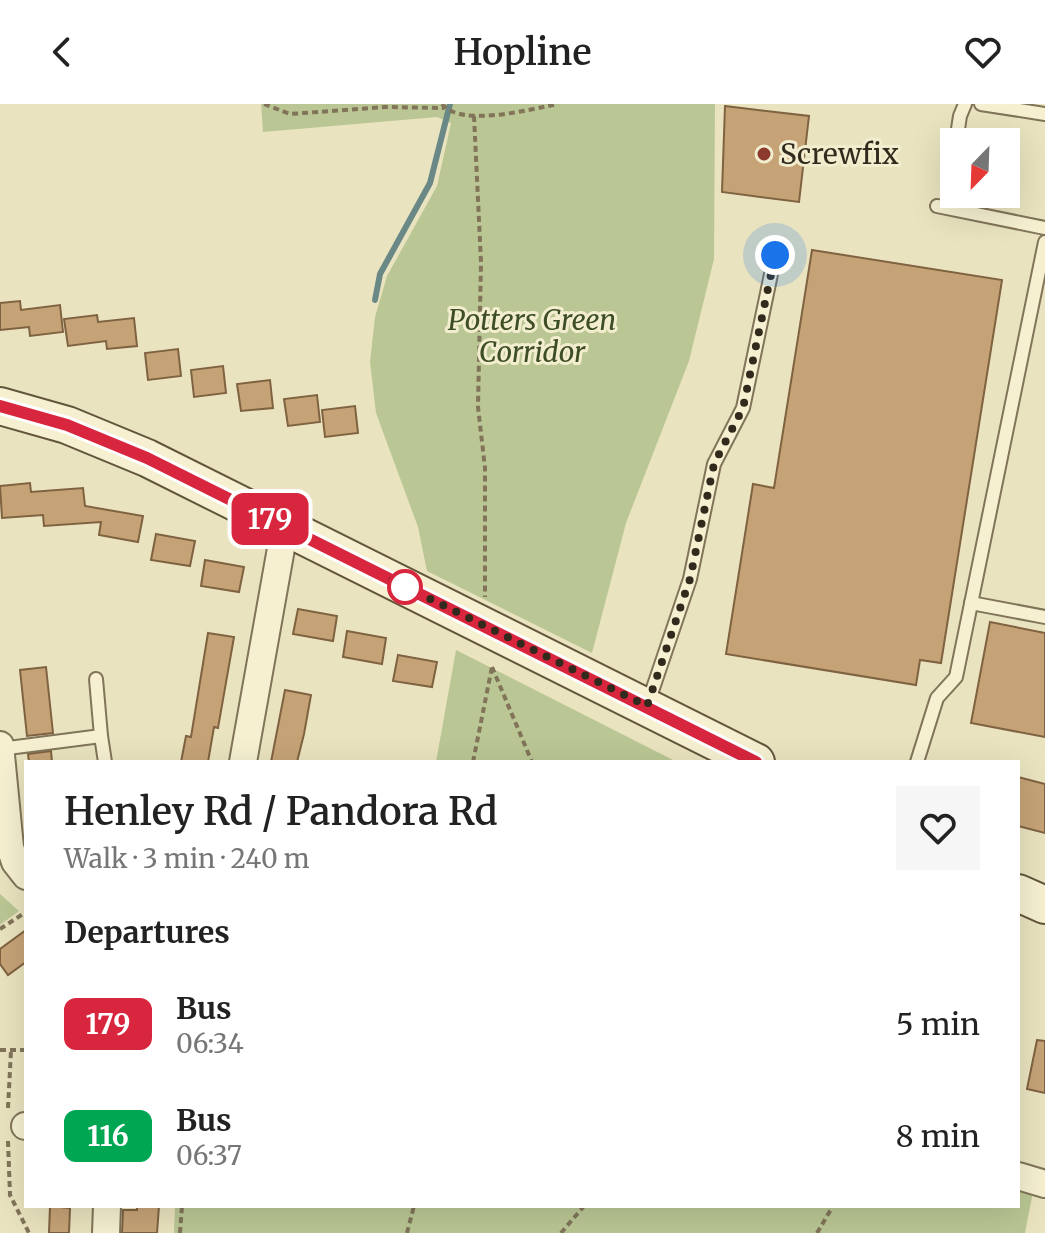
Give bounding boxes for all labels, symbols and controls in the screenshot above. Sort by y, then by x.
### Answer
icon: back [40,30,84,74]
text: Hopline [453,30,592,75]
icon: heart [961,30,1005,74]
north arrow [940,128,1020,208]
map controls [940,128,1020,208]
place label: Screwfix [780,136,899,172]
marker: Screwfix [755,145,773,163]
your location [755,235,795,275]
park label: Potters Green Corridor [448,302,616,370]
line badge: 179 [224,493,316,545]
text: 179 [248,501,292,537]
unlabelled marker [388,570,422,604]
button: heart [896,786,980,870]
text: Henley Rd / Pandora Rd [64,788,498,835]
text: Walk · 3 min · 240 m [64,842,310,875]
text: Departures [64,913,230,951]
text: Bus [176,989,232,1027]
text: 5 min [896,1005,980,1043]
text: 179 [86,1006,130,1042]
text: 06:34 [176,1027,244,1060]
text: Bus [176,1101,232,1139]
text: 8 min [896,1117,980,1155]
text: 116 [87,1118,129,1154]
text: 06:37 [176,1139,242,1172]

